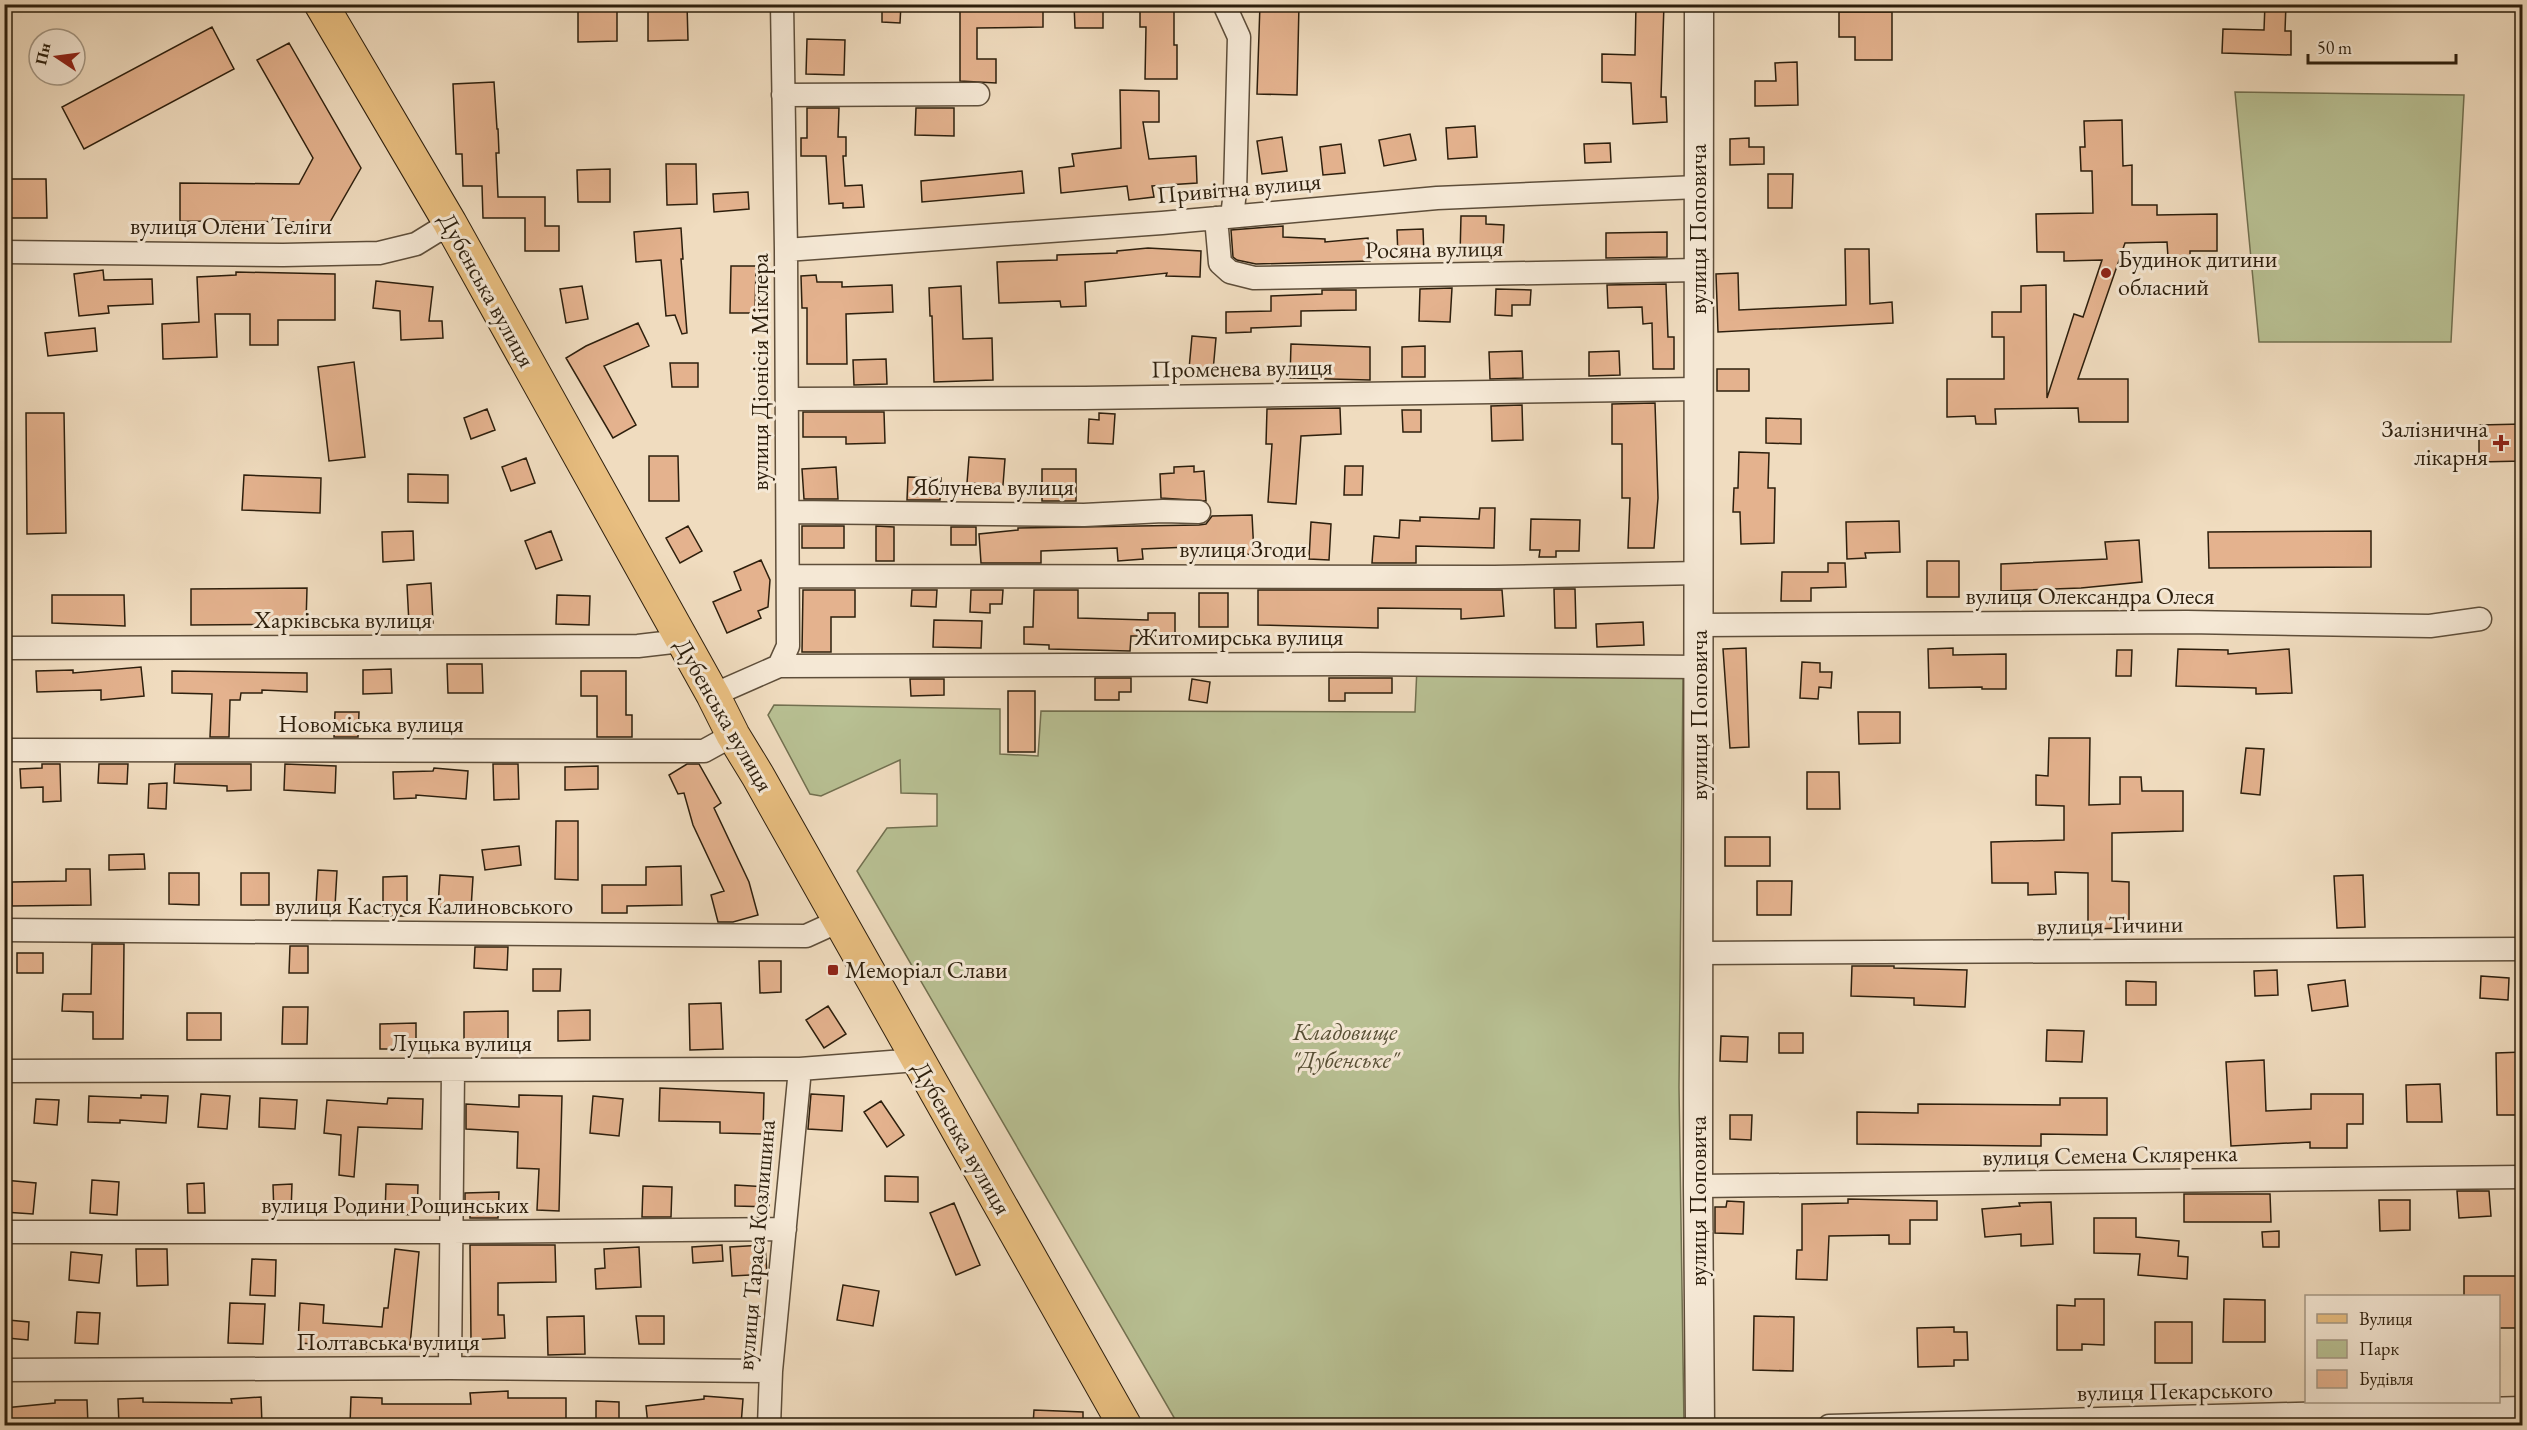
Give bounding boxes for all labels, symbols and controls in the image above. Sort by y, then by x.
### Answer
north arrow [27,27,87,87]
scale bar [2308,27,2456,65]
text: 50 m [2317,36,2352,59]
text: Пн [30,41,56,67]
street label: вулиця Поповича [1682,143,1713,314]
street label: Привітна вулиця [1156,165,1323,210]
street label: Дубенська вулиця [432,207,543,373]
street label: вулиця Олени Теліги [130,210,332,241]
street label: Росяна вулиця [1365,232,1504,265]
place label: Будинок дитини обласний [2118,243,2278,302]
street label: вулиця Діонісія Міклера [744,253,775,491]
marker: Будинок дитини обласний [2099,266,2113,280]
street label: Променева вулиця [1151,350,1333,385]
place label: Залізнична лікарня [2382,413,2488,472]
marker: Залізнична лікарня [2492,434,2510,452]
street label: Яблунева вулиця [911,471,1074,502]
street label: вулиця Згоди [1179,533,1307,564]
street label: вулиця Олександра Олеся [1966,580,2215,611]
street label: Харківська вулиця [253,604,432,635]
street label: Житомирська вулиця [1133,621,1344,652]
street label: вулиця Поповича [1683,629,1714,800]
street label: Дубенська вулиця [668,633,781,797]
street label: Новоміська вулиця [278,708,464,739]
street label: вулиця Кастуся Калиновського [275,890,573,921]
street label: вулиця Тичини [2036,908,2184,941]
place label: Меморіал Слави [845,954,1008,985]
marker: Меморіал Слави [826,963,840,977]
park label: Кладовище "Дубенське" [1291,1016,1401,1075]
street label: Луцька вулиця [390,1027,532,1058]
street label: Дубенська вулиця [906,1056,1019,1220]
street label: вулиця Поповича [1682,1115,1713,1286]
street label: вулиця Тараса Козлишина [729,1118,782,1372]
street label: вулиця Семена Скляренка [1982,1137,2238,1172]
street label: вулиця Родини Рощинських [261,1189,529,1220]
legend [2305,1295,2500,1403]
text: Вулиця [2359,1307,2412,1330]
street label: Полтавська вулиця [296,1326,480,1357]
text: Парк [2359,1337,2399,1360]
text: Будівля [2359,1367,2414,1390]
street label: вулиця Пекарського [2077,1373,2273,1408]

